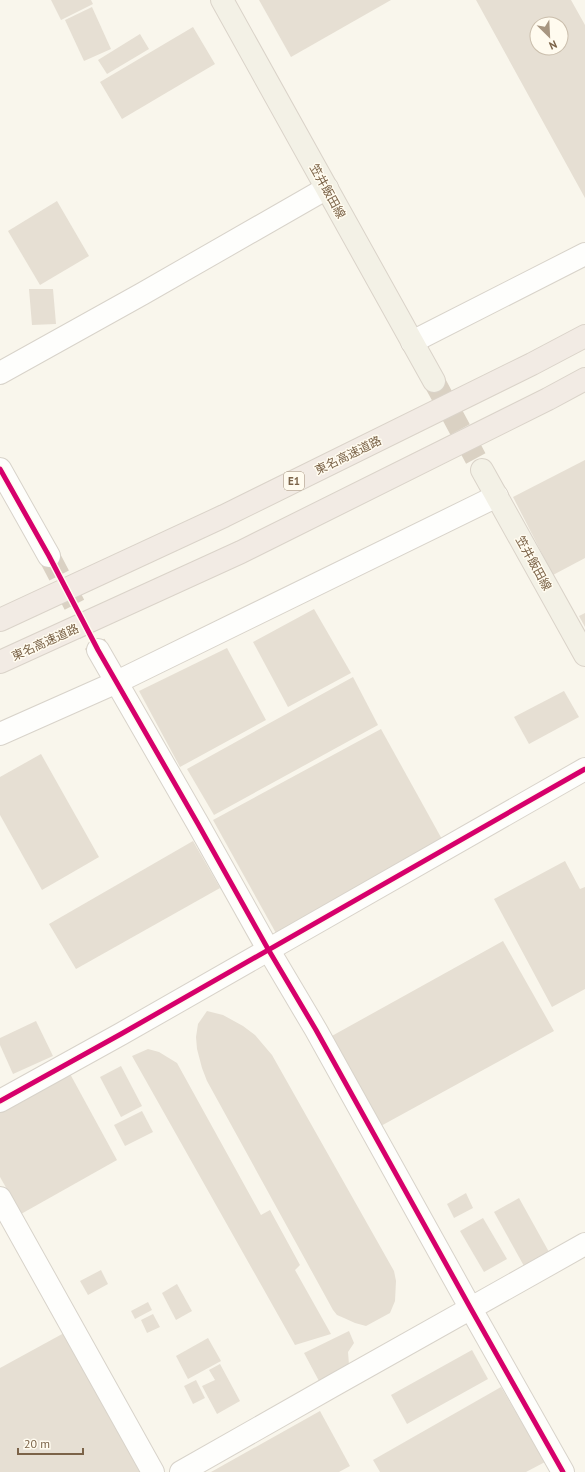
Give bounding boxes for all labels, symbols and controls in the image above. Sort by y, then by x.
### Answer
north arrow [529,16,569,56]
text: N [547,37,559,53]
street label: 笠井飯田線 [307,161,349,221]
street label: 東名高速道路 [312,432,384,478]
road number: E1 [284,472,304,490]
street label: 笠井飯田線 [513,533,555,593]
street label: 東名高速道路 [9,621,81,663]
scale bar [18,1430,83,1456]
text: 20 m [24,1436,50,1451]

